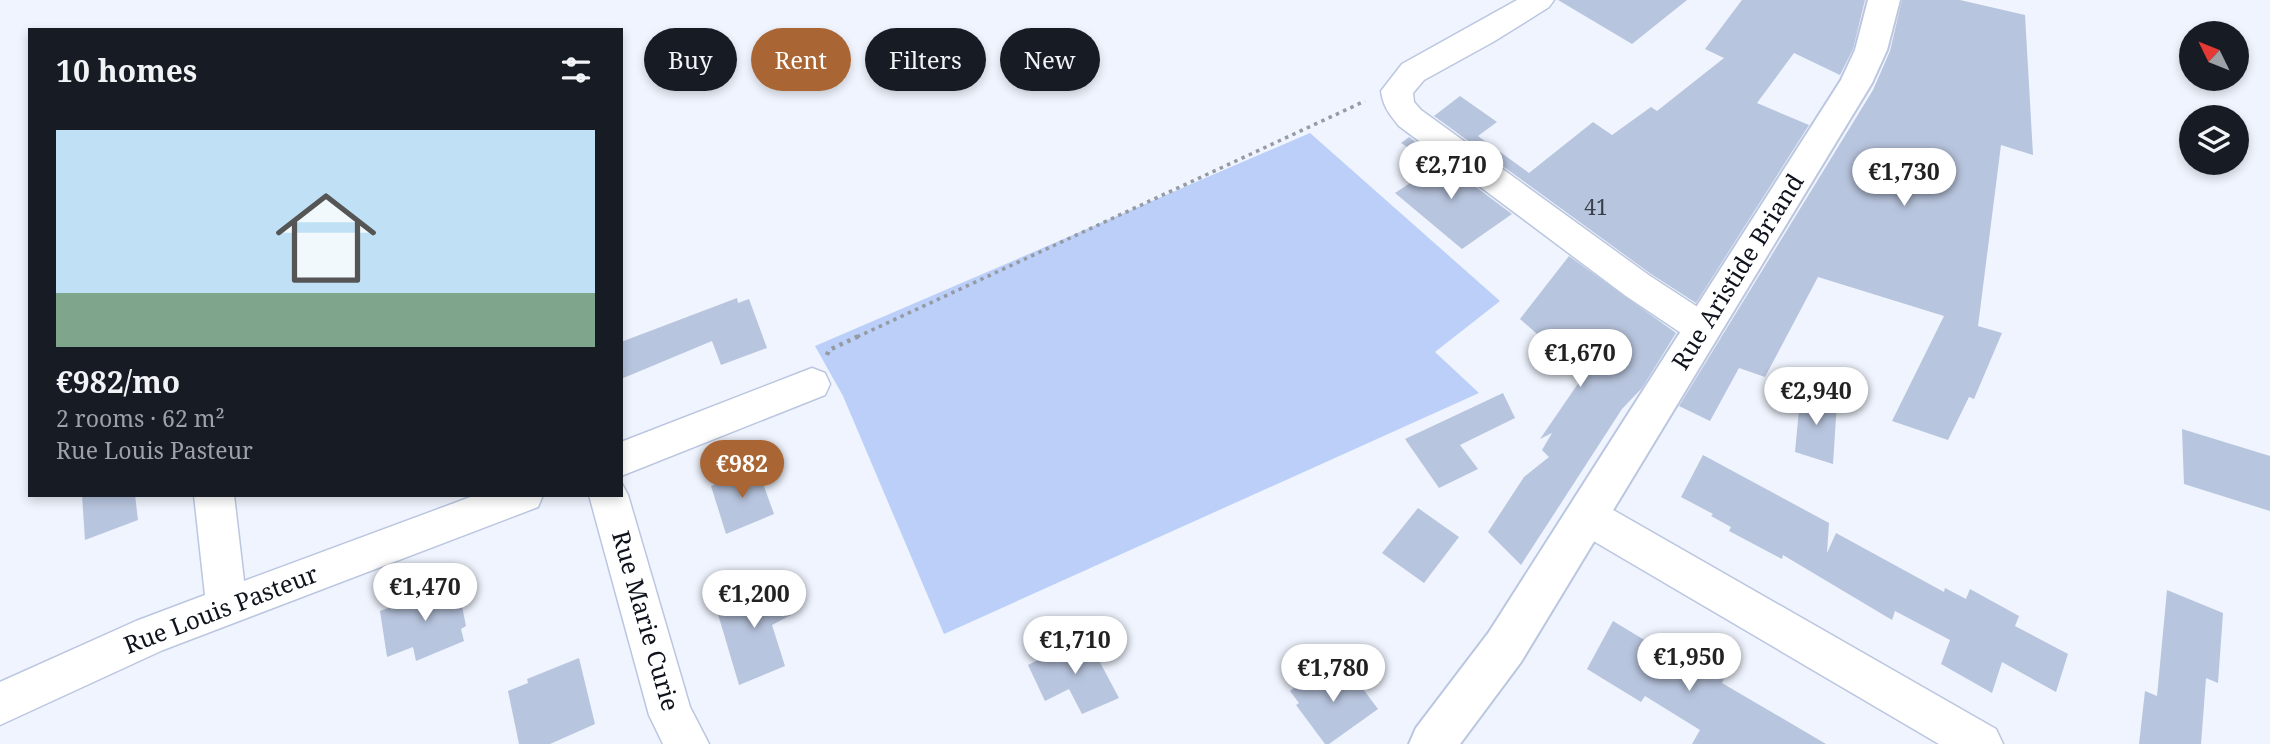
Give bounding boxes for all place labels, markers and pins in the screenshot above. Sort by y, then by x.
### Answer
pin: €2,710 [1394,142,1508,201]
pin: €1,730 [1847,148,1961,208]
pin: €1,670 [1523,330,1637,389]
pin: €2,940 [1759,368,1873,427]
pin: €982 [701,440,783,500]
pin: €1,470 [368,564,482,623]
pin: €1,200 [697,570,811,630]
pin: €1,710 [1018,616,1132,676]
pin: €1,950 [1632,634,1746,693]
pin: €1,780 [1276,644,1390,704]

